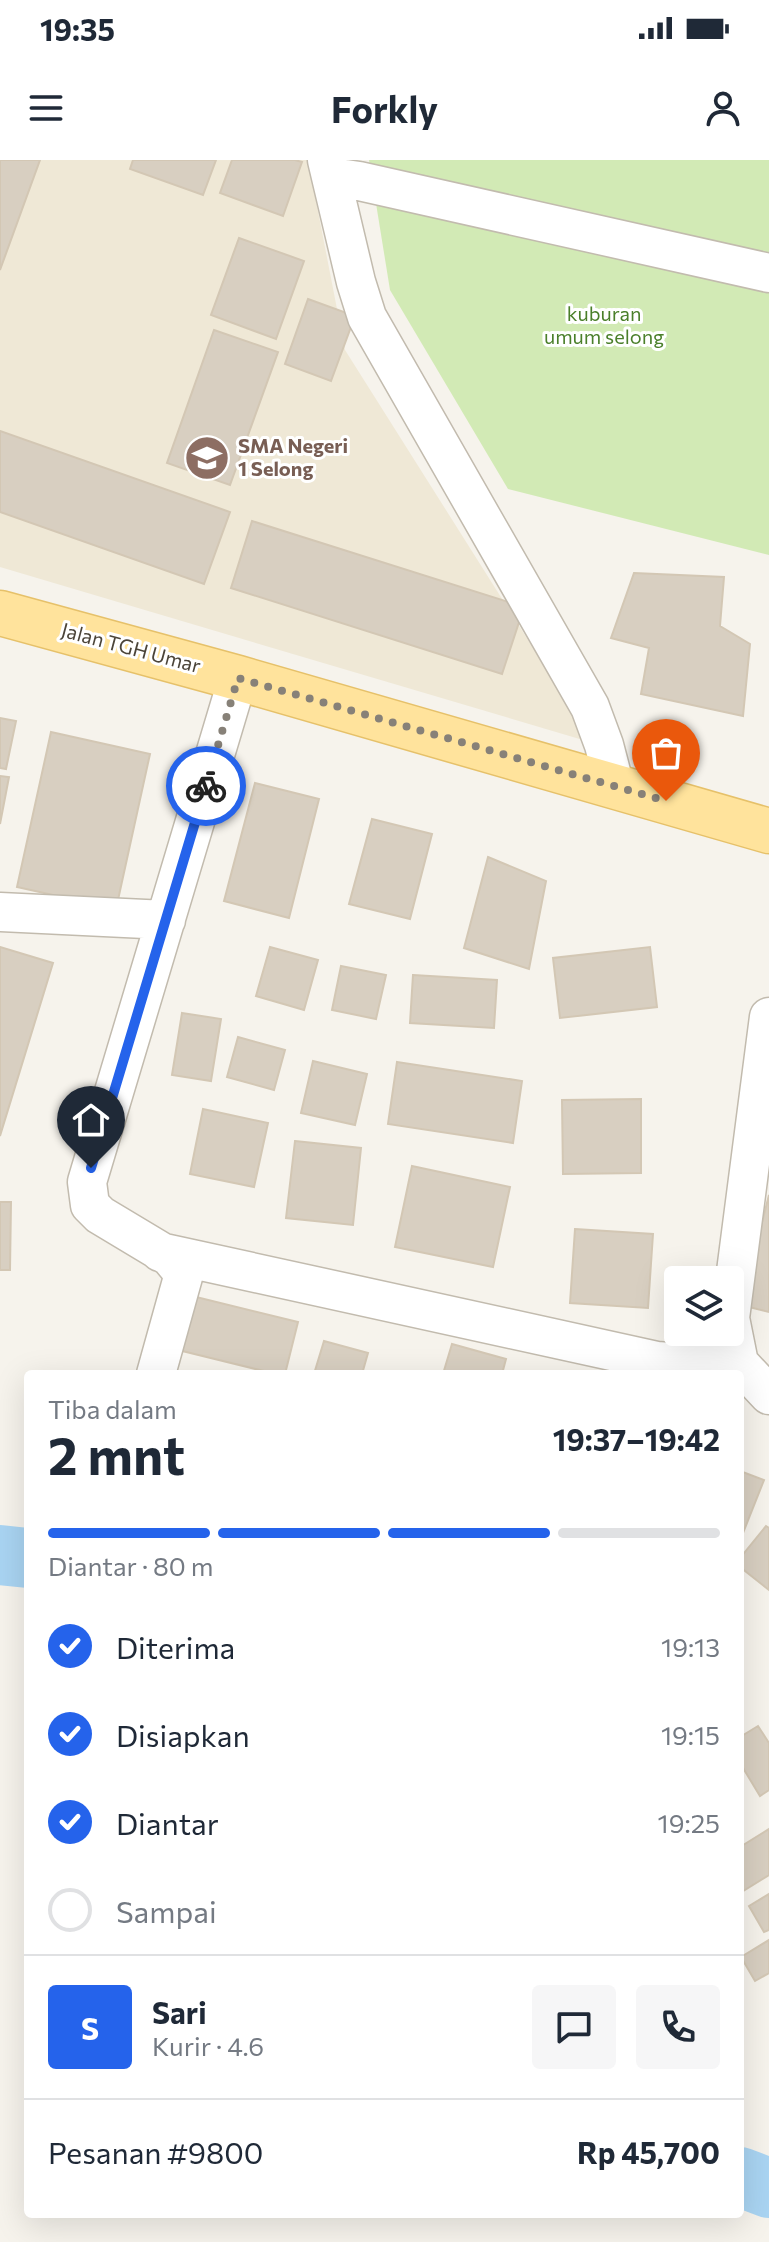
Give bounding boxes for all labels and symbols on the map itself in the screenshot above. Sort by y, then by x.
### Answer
park label: kuburan umum selong [544,301,664,348]
place label: SMA Negeri 1 Selong [238,433,348,480]
school or university icon: SMA Negeri 1 Selong [183,434,231,482]
street label: Jalan TGH Umar [59,617,204,677]
pin [632,719,700,801]
courier [166,746,246,826]
pin [57,1086,125,1168]

